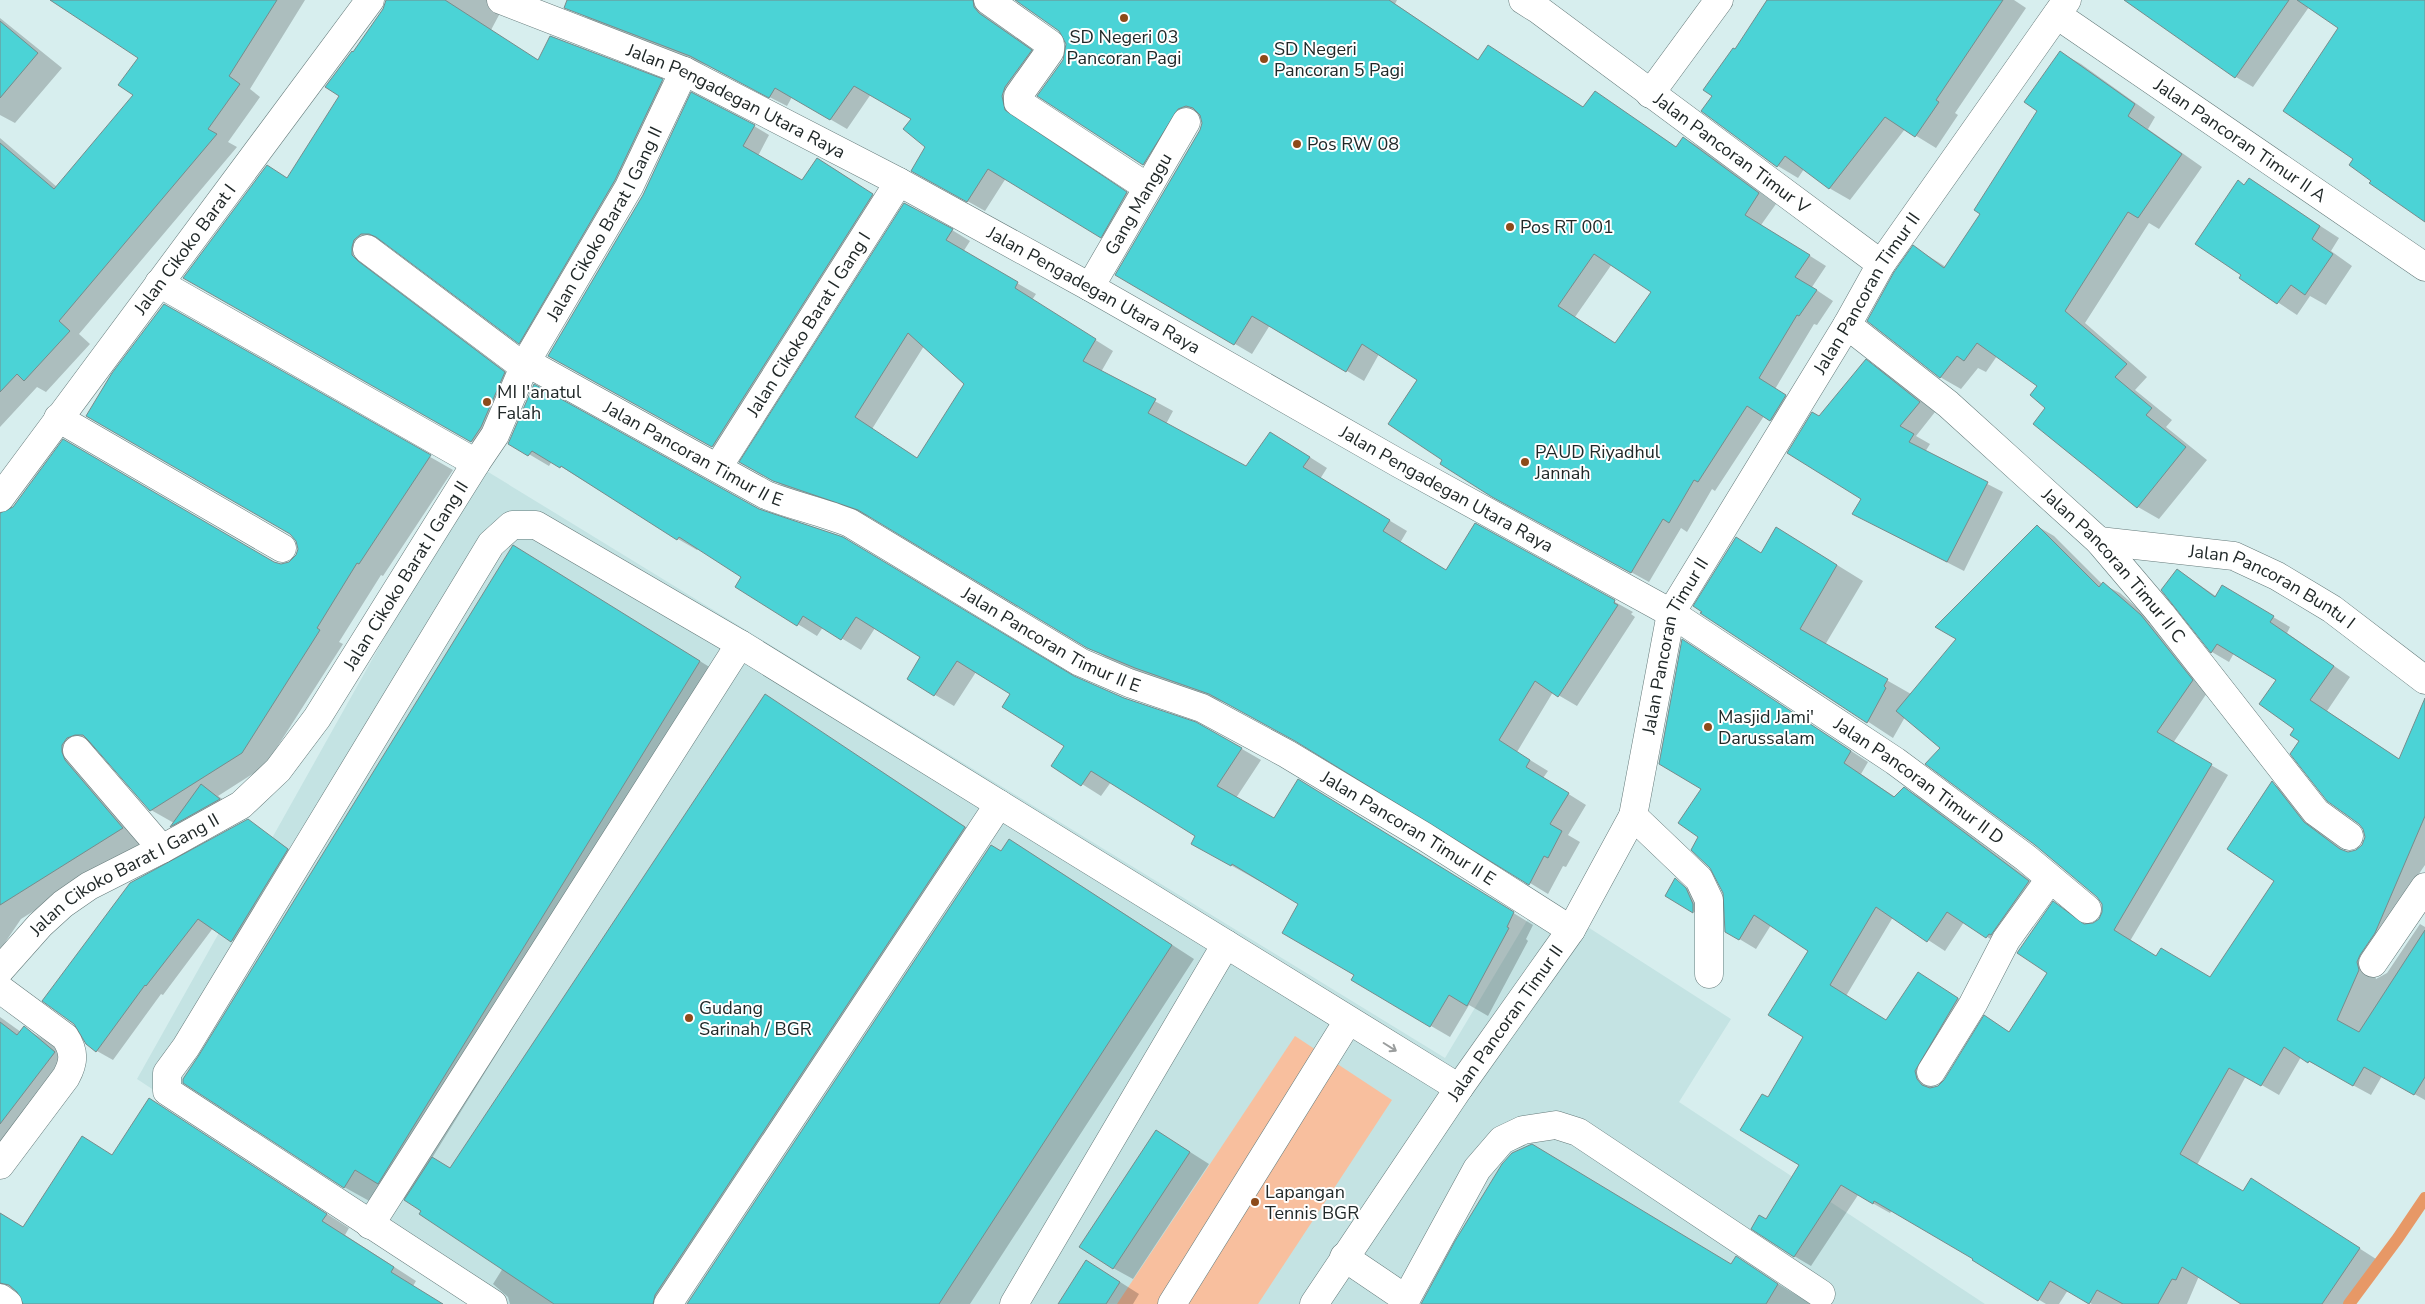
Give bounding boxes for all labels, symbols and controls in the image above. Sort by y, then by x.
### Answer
marker: SD Negeri 03 Pancoran Pagi [1118,12,1130,24]
place label: SD Negeri 03 Pancoran Pagi [1067,25,1181,70]
place label: SD Negeri Pancoran 5 Pagi [1274,37,1404,82]
street label: Jalan Pengadegan Utara Raya [622,38,850,164]
marker: SD Negeri Pancoran 5 Pagi [1258,53,1270,65]
street label: Jalan Pancoran Timur II A [2149,72,2331,208]
street label: Jalan Pancoran Timur V [1648,87,1815,219]
street label: Jalan Cikoko Barat I Gang II [540,123,668,326]
place label: Pos RW 08 [1307,132,1399,156]
marker: Pos RW 08 [1291,138,1303,150]
street label: Gang Manggu [1099,149,1177,260]
street label: Jalan Cikoko Barat I [128,179,241,320]
street label: Jalan Pancoran Timur II [1807,208,1926,379]
place label: Pos RT 001 [1520,215,1614,239]
street label: Jalan Pengadegan Utara Raya [982,220,1205,359]
marker: Pos RT 001 [1504,221,1516,233]
street label: Jalan Cikoko Barat I Gang I [741,228,876,422]
place label: MI I'anatul Falah [497,380,582,425]
street label: Jalan Pancoran Timur II E [599,395,786,512]
marker: MI I'anatul Falah [481,396,493,408]
street label: Jalan Pengadegan Utara Raya [1335,420,1558,558]
place label: PAUD Riyadhul Jannah [1534,440,1661,485]
marker: PAUD Riyadhul Jannah [1519,456,1531,468]
street label: Jalan Cikoko Barat I Gang II [337,476,474,676]
street label: Jalan Pancoran Timur II C [2036,482,2191,648]
street label: Jalan Pancoran Buntu I [2187,539,2360,634]
street label: Jalan Pancoran Timur II [1636,553,1714,737]
street label: Jalan Pancoran Timur II E [956,581,1144,698]
place label: Masjid Jami' Darussalam [1718,705,1815,750]
street label: Jalan Pancoran Timur II D [1828,711,2009,850]
marker: Masjid Jami' Darussalam [1702,721,1714,733]
street label: Jalan Pancoran Timur II E [1316,765,1500,891]
street label: Jalan Cikoko Barat I Gang II [23,808,223,942]
street label: Jalan Pancoran Timur II [1441,940,1569,1106]
place label: Gudang Sarinah / BGR [699,996,812,1041]
marker: Gudang Sarinah / BGR [683,1012,695,1024]
one-way arrow [1382,1042,1396,1052]
place label: Lapangan Tennis BGR [1265,1180,1359,1225]
marker: Lapangan Tennis BGR [1249,1196,1261,1208]

